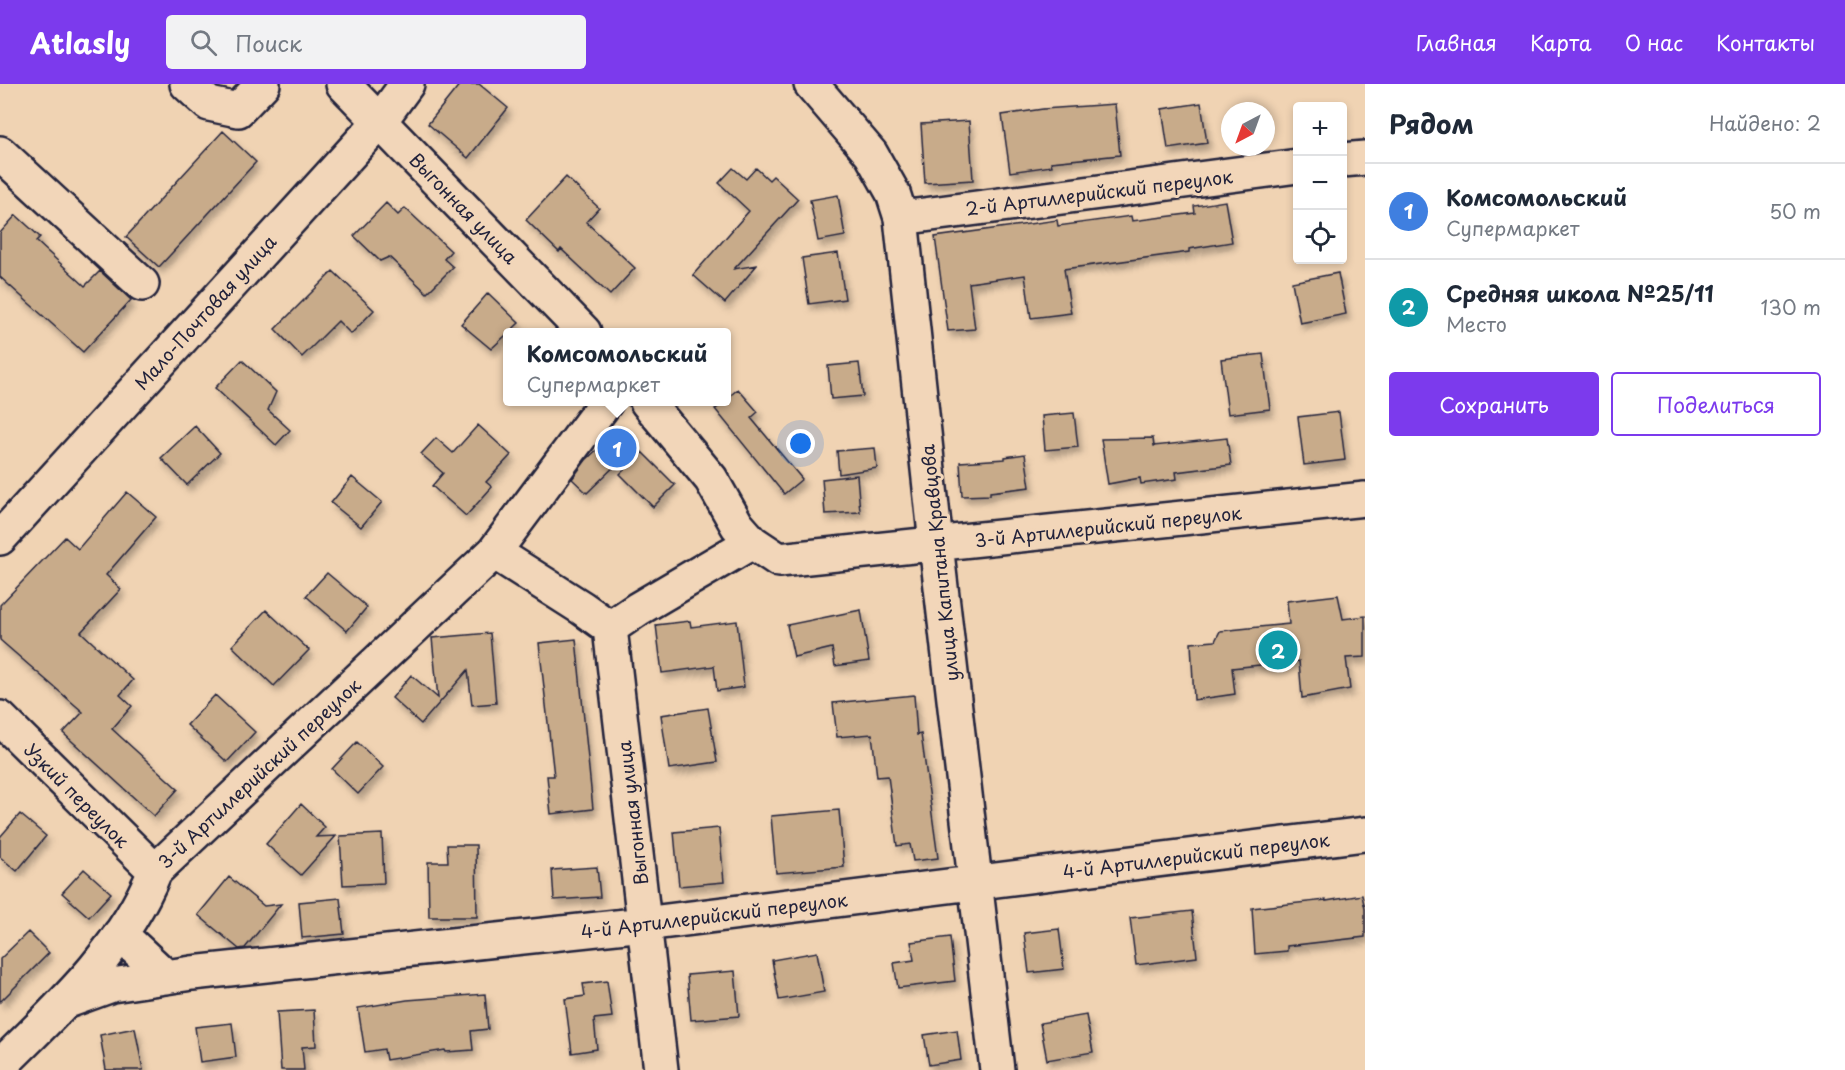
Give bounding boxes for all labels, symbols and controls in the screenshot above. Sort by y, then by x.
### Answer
search box [166,15,586,69]
text: Atlasly [30,21,130,64]
icon: search [187,26,220,59]
text: Поиск [235,26,302,59]
text: Главная [1416,26,1497,58]
text: Карта [1530,26,1592,58]
text: О нас [1625,26,1683,58]
text: Контакты [1716,26,1815,58]
north arrow [1221,102,1275,156]
map controls [1293,102,1347,264]
button: + [1293,102,1347,156]
text: Рядом [1389,104,1474,143]
text: Найдено: 2 [1709,108,1821,138]
street label: Выгонная улица [404,146,525,270]
button: − [1293,156,1347,210]
street label: 2-й Артиллерийский переулок [964,162,1234,222]
text: Комсомольский [1446,180,1627,213]
text: 1 [1404,196,1413,226]
text: 50 m [1769,196,1821,226]
button: locate [1293,210,1347,264]
text: Супермаркет [1446,213,1579,243]
street label: Мало-Почтовая улица [128,228,283,395]
text: Средняя школа №25/11 [1446,276,1714,309]
text: 2 [1401,292,1416,322]
text: 130 m [1761,292,1821,322]
text: Место [1446,309,1507,339]
popup [503,328,731,406]
text: Комсомольский [526,336,708,369]
text: Супермаркет [526,369,660,399]
button: Сохранить [1389,372,1599,436]
button: Поделиться [1611,372,1821,436]
pin: 1 [598,426,636,470]
your location [786,429,815,458]
street label: улица Капитана Кравцова [913,443,965,683]
street label: 3-й Артиллерийский переулок [973,499,1243,553]
pin: 2 [1258,628,1298,672]
street label: 3-й Артиллерийский переулок [152,671,367,874]
street label: Узкий переулок [18,736,136,854]
street label: Выгонная улица [610,739,654,887]
street label: 4-й Артиллерийский переулок [1061,825,1331,885]
street label: 4-й Артиллерийский переулок [579,885,849,945]

